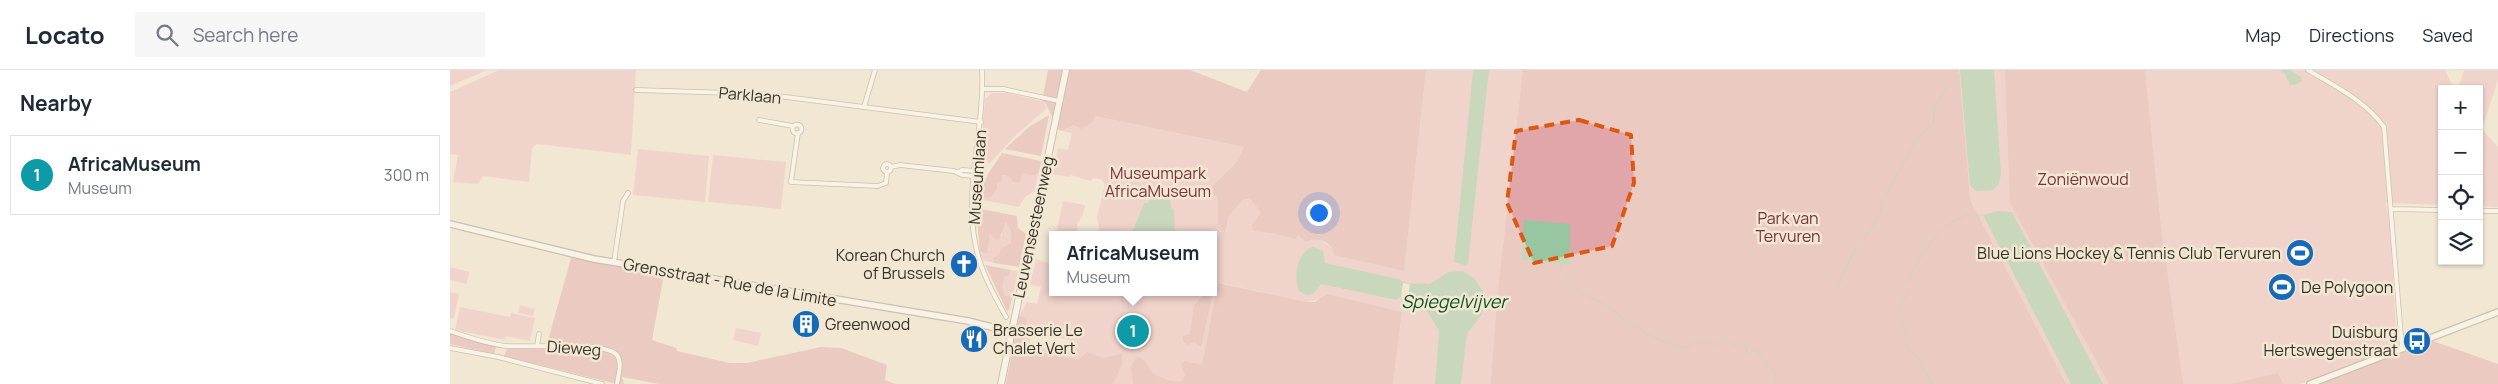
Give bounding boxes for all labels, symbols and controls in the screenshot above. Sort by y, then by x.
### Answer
search box [135,12,485,57]
text: Locato [25,18,105,51]
icon: search [153,21,181,49]
text: Search here [193,22,298,48]
text: Map [2245,23,2281,47]
text: Directions [2309,23,2394,47]
text: Saved [2422,23,2473,47]
street label: Parklaan [718,81,782,109]
map controls [2438,85,2483,265]
button: + [2438,85,2483,130]
text: Nearby [20,89,92,117]
street label: Museumlaan [963,129,991,225]
button: − [2438,130,2483,175]
text: AfricaMuseum [68,151,201,177]
street label: Leuvensesteenweg [1007,154,1059,300]
park label: Museumpark AfricaMuseum [1105,162,1211,202]
text: 1 [33,164,41,186]
text: 300 m [384,164,429,186]
park label: Zoniënwoud [2037,168,2129,190]
button: locate [2438,175,2483,220]
text: Museum [68,177,132,199]
your location [1306,200,1332,226]
park label: Park van Tervuren [1755,207,1821,247]
button: layers [2438,220,2483,265]
popup [1049,231,1217,296]
sports icon: Blue Lions Hockey & Tennis Club Tervuren [2285,238,2315,268]
text: AfricaMuseum [1067,240,1199,266]
place label: Blue Lions Hockey & Tennis Club Tervuren [1977,242,2281,264]
place label: Korean Church of Brussels [836,244,945,284]
church icon: Korean Church of Brussels [949,249,979,279]
street label: Grensstraat - Rue de la Limite [622,252,838,312]
text: Museum [1067,266,1130,288]
sports icon: De Polygoon [2267,272,2297,302]
place label: De Polygoon [2301,276,2393,298]
water label: Spiegelvijver [1401,289,1509,313]
building icon: Greenwood [791,309,821,339]
pin: 1 [1117,312,1149,350]
place label: Greenwood [825,313,910,335]
place label: Brasserie Le Chalet Vert [993,319,1083,359]
place label: Duisburg Hertswegenstraat [2264,321,2398,361]
restaurant icon: Brasserie Le Chalet Vert [959,324,989,354]
bus stop icon: Duisburg Hertswegenstraat [2402,326,2432,356]
street label: Dieweg [546,335,602,361]

